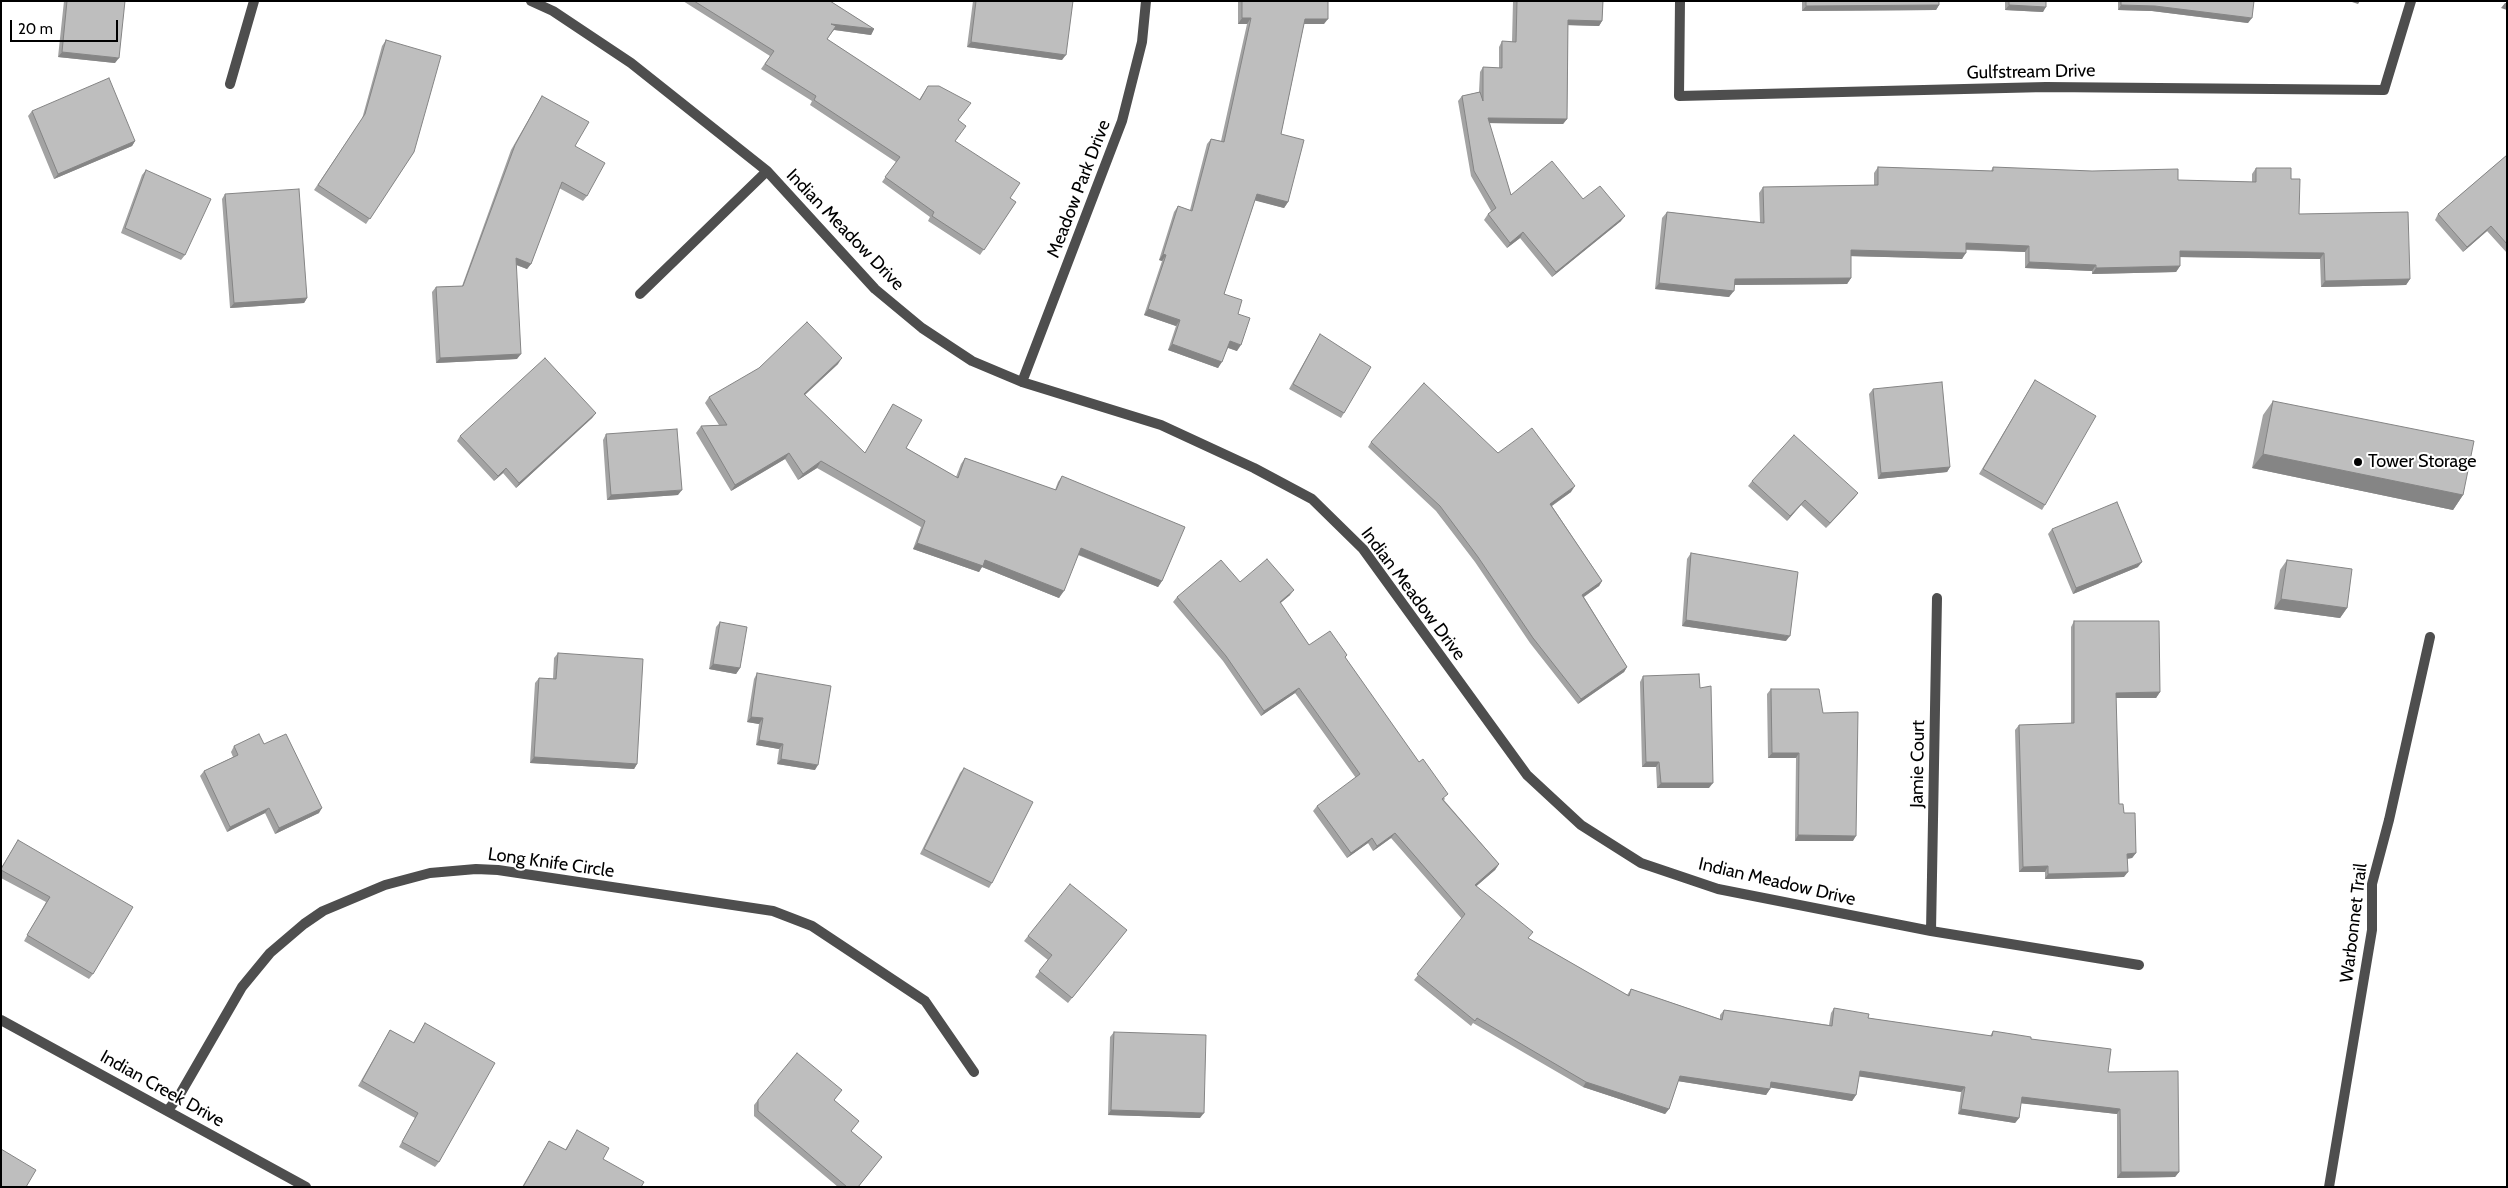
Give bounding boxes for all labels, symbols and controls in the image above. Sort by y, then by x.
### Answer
scale bar [12,10,120,42]
text: 20 m [18,20,53,38]
street label: Gulfstream Drive [1966,60,2096,84]
street label: Meadow Park Drive [1043,117,1115,261]
street label: Indian Meadow Drive [781,165,909,295]
place label: Tower Storage [2368,451,2476,473]
marker: Tower Storage [2352,456,2364,468]
street label: Indian Meadow Drive [1356,523,1470,665]
street label: Jamie Court [1906,720,1930,808]
street label: Long Knife Circle [486,843,616,883]
street label: Indian Meadow Drive [1696,853,1858,911]
street label: Warbonnet Trail [2336,862,2372,984]
street label: Indian Creek Drive [96,1046,228,1132]

